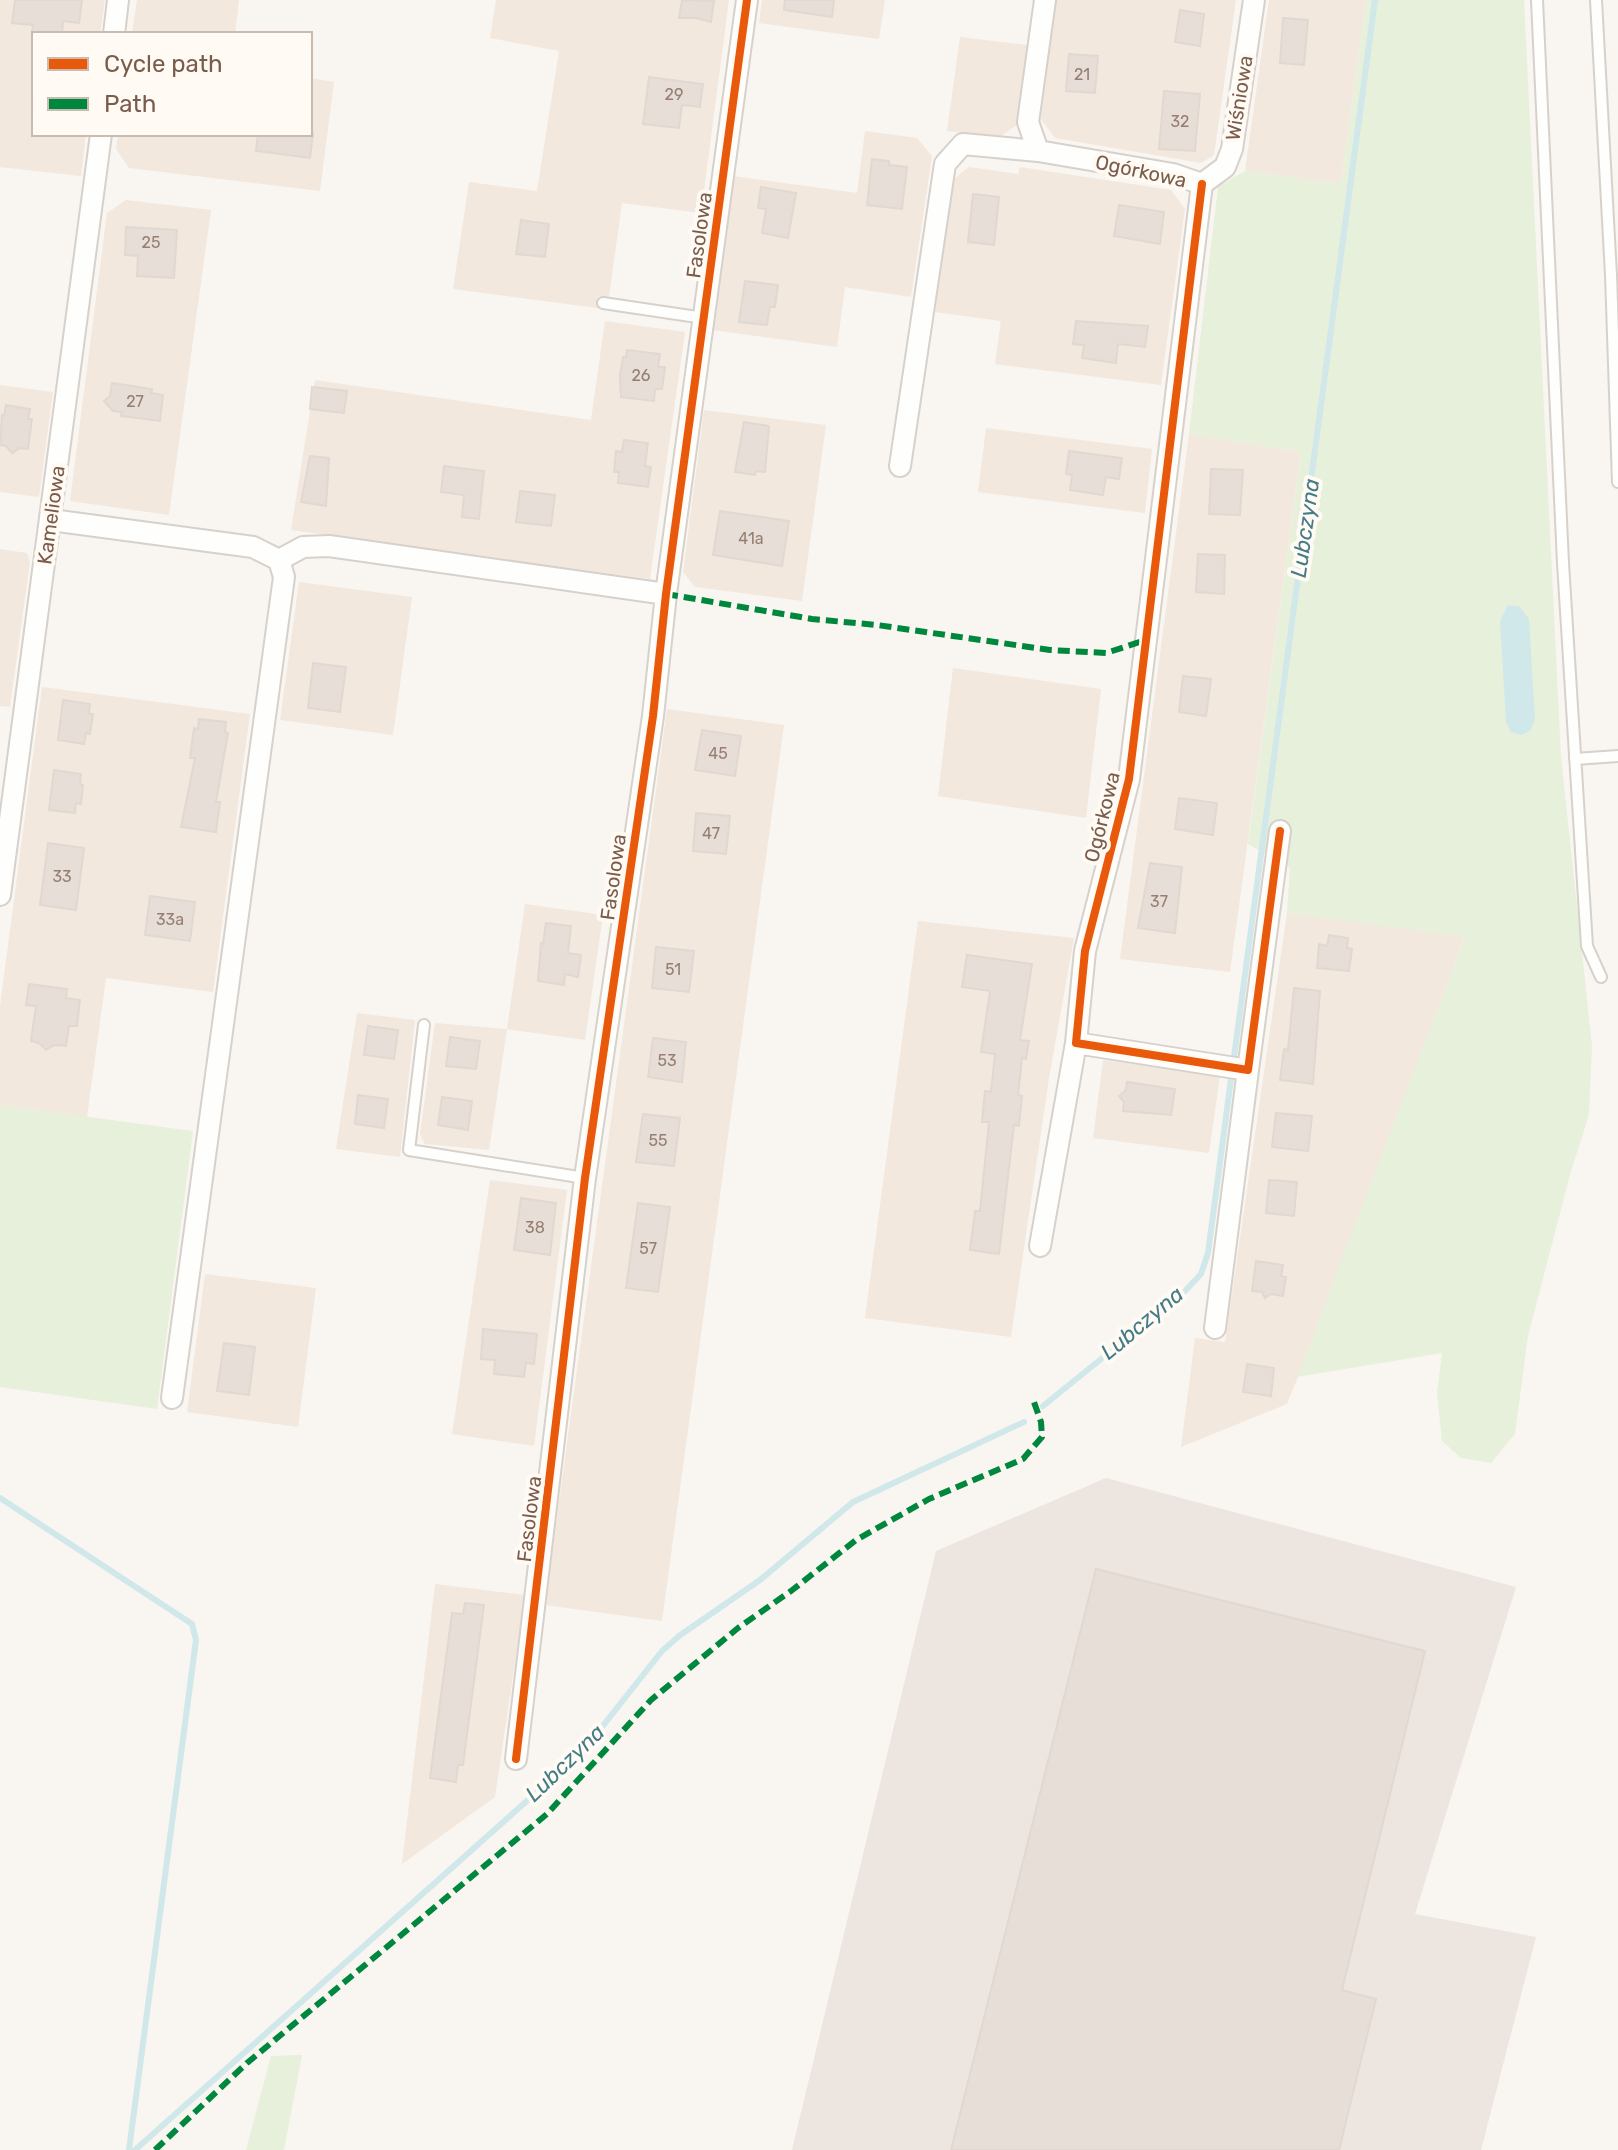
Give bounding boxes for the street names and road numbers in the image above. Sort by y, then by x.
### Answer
street label: Wiśniowa [1220,54,1258,142]
street label: Ogórkowa [1093,150,1189,192]
street label: Fasolowa [681,190,717,280]
street label: Kameliowa [32,464,70,566]
street label: Ogórkowa [1079,769,1125,865]
street label: Fasolowa [595,832,631,922]
street label: Fasolowa [512,1475,546,1563]

